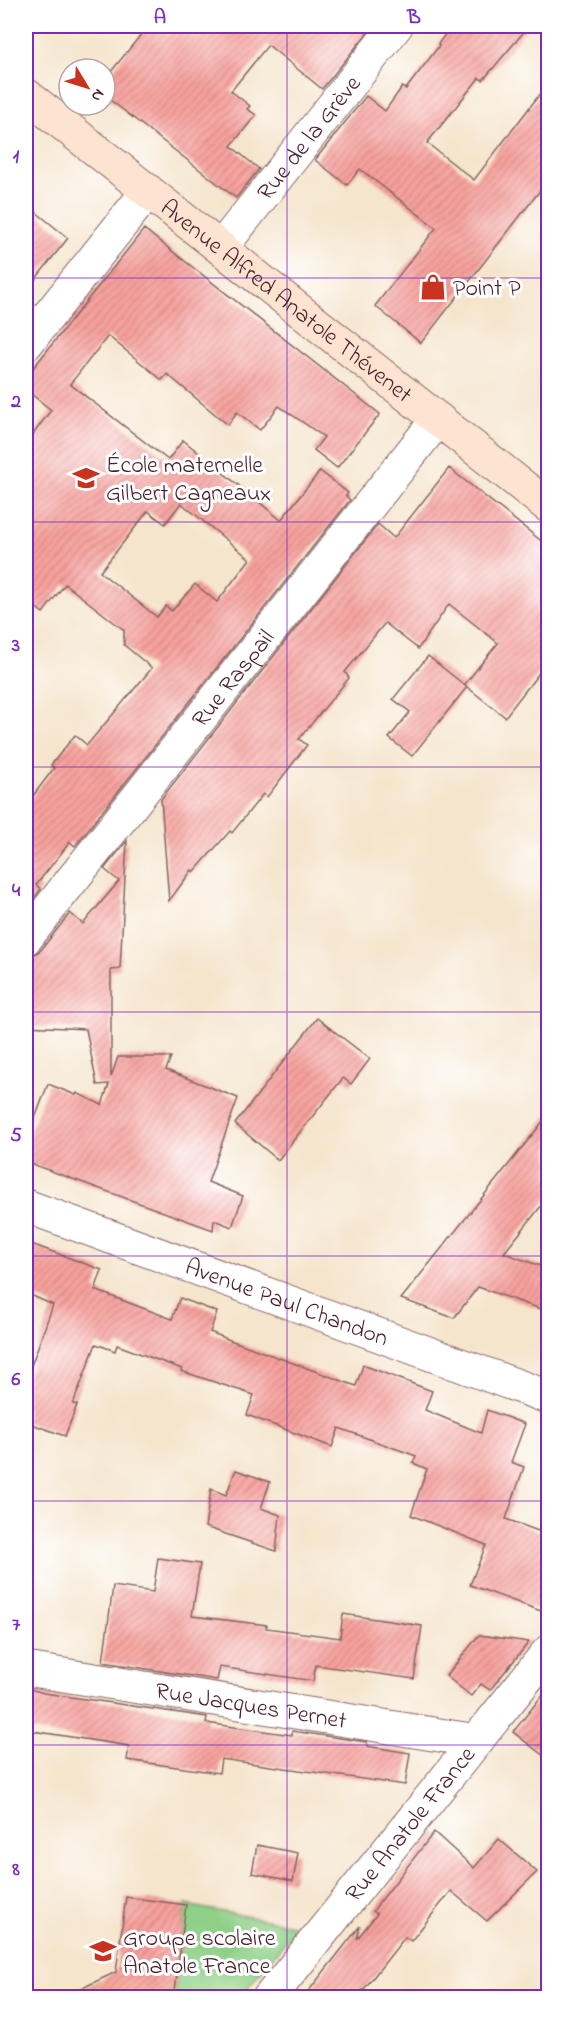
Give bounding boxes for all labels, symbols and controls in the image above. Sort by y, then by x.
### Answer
text: A [154,4,166,33]
text: B [406,4,421,33]
north arrow [57,57,117,117]
street label: Rue de la Grève [250,68,371,209]
text: N [84,83,110,107]
text: 1 [13,143,20,172]
street label: Avenue Alfred Anatole Thévenet [152,192,419,413]
shop icon: Point P [418,272,448,302]
place label: Point P [453,272,521,307]
text: 2 [10,388,21,417]
place label: École maternelle Gilbert Cagneaux [106,449,271,512]
school or university icon: École maternelle Gilbert Cagneaux [71,463,101,493]
street label: Rue Raspail [184,623,284,736]
text: 3 [11,632,20,661]
text: 4 [12,877,21,906]
text: 5 [10,1122,22,1151]
street label: Avenue Paul Chandon [180,1251,393,1357]
text: 6 [12,1366,21,1395]
text: 7 [12,1611,21,1640]
street label: Rue Jacques Pernet [153,1675,349,1740]
street label: Rue Anatole France [338,1740,485,1911]
text: 8 [11,1856,20,1885]
place label: Groupe scolaire Anatole France [123,1922,276,1985]
school or university icon: Groupe scolaire Anatole France [88,1936,118,1966]

